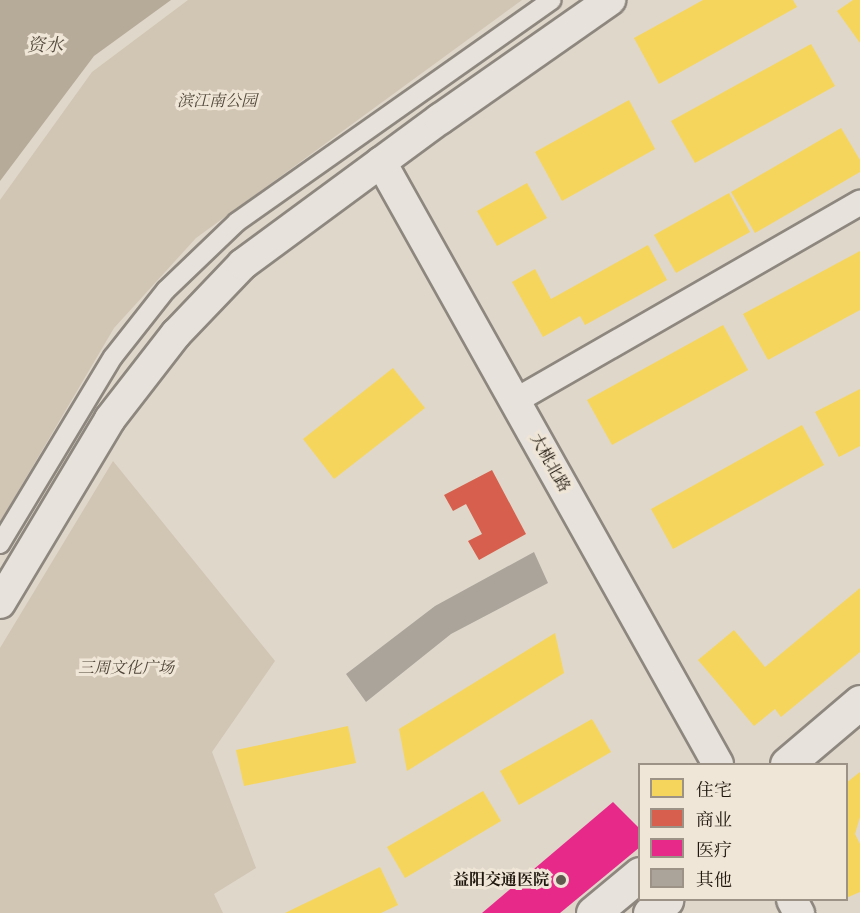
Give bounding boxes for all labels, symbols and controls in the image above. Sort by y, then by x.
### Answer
water label: 资水 [27,35,63,57]
park label: 滨江南公园 [177,91,257,111]
street label: 大桃北路 [526,430,574,496]
park label: 三周文化广场 [78,658,174,678]
legend [638,763,848,901]
text: 住宅 [696,780,732,801]
text: 商业 [696,810,732,831]
text: 医疗 [696,840,732,861]
place label: 益阳交通医院 [453,870,549,890]
text: 其他 [696,870,732,891]
marker: 益阳交通医院 [554,873,568,887]

